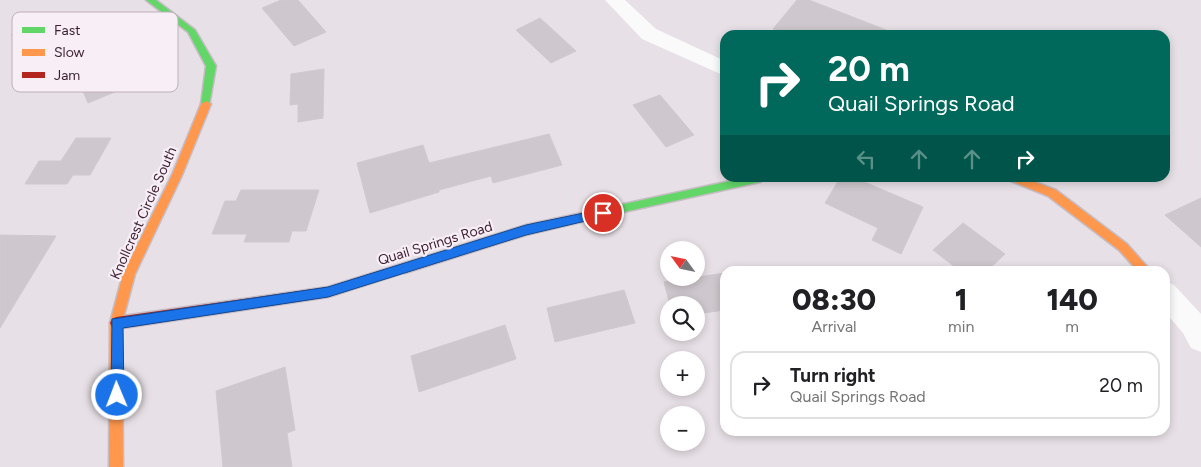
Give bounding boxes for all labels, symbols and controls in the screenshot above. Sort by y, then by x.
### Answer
legend [12,12,178,92]
text: Fast [54,22,80,39]
text: Slow [54,44,85,61]
text: 20 m [828,48,910,90]
icon: right [745,50,810,115]
text: Jam [54,67,80,84]
text: Quail Springs Road [828,90,1015,117]
street label: Knollcrest Circle South [107,144,180,282]
icon: left [852,145,880,173]
icon: ahead [905,145,933,173]
icon: ahead [958,145,986,173]
icon: right [1011,145,1039,173]
pin [582,192,624,234]
icon: arrive [589,199,617,227]
street label: Quail Springs Road [376,218,494,269]
north arrow [660,241,705,286]
map controls [660,241,705,451]
text: 08:30 [792,281,876,318]
text: 1 [955,281,968,318]
text: 140 [1046,281,1098,318]
button: search [660,296,705,341]
text: Arrival [811,317,857,336]
text: min [948,317,974,336]
text: m [1065,317,1079,336]
button: + [660,351,705,396]
text: Turn right [790,364,876,387]
position arrow [90,368,142,420]
icon: right [747,371,775,399]
text: 20 m [1099,374,1143,397]
text: Quail Springs Road [790,387,926,406]
button: − [660,406,705,451]

